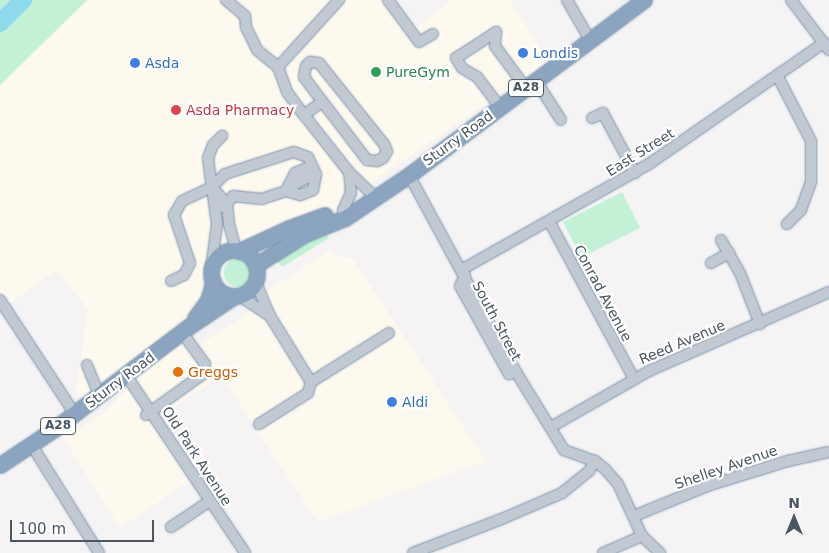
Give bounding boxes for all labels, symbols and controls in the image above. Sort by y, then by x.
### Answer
place label: Londis [533,45,578,61]
marker: Londis [517,47,529,59]
place label: Asda [145,55,179,71]
marker: Asda [129,57,141,69]
place label: PureGym [386,64,450,80]
marker: PureGym [370,66,382,78]
road number: A28 [507,78,545,98]
place label: Asda Pharmacy [186,102,294,118]
marker: Asda Pharmacy [170,104,182,116]
street label: Sturry Road [420,107,496,169]
street label: East Street [603,124,677,180]
street label: Conrad Avenue [570,242,636,344]
street label: South Street [469,278,525,364]
street label: Reed Avenue [637,316,727,368]
street label: Sturry Road [82,349,158,411]
place label: Greggs [188,364,238,380]
marker: Greggs [172,366,184,378]
place label: Aldi [402,394,428,410]
marker: Aldi [386,396,398,408]
street label: Old Park Avenue [159,403,235,509]
road number: A28 [39,416,77,436]
street label: Shelley Avenue [672,442,780,492]
north arrow [769,493,819,543]
text: N [788,495,800,511]
scale bar [12,510,156,542]
text: 100 m [18,520,66,538]

